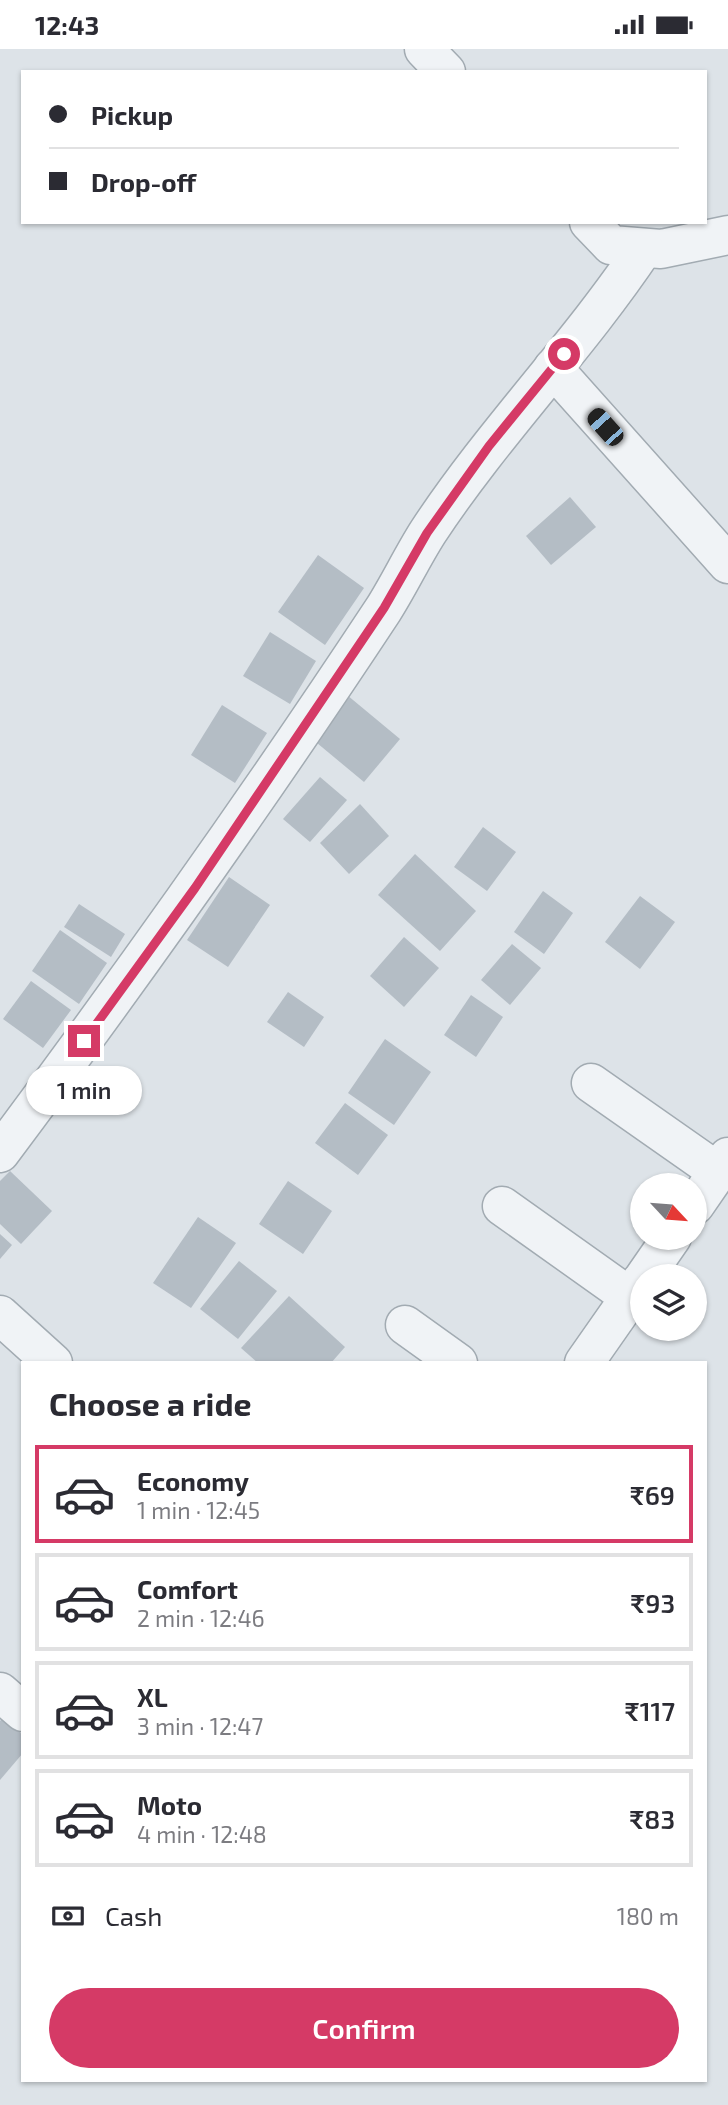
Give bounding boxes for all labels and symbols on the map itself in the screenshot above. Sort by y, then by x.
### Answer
route start [548,338,580,370]
car [584,404,627,450]
route end [68,1025,100,1057]
callout: 1 min [26,1065,142,1115]
north arrow [630,1173,707,1249]

